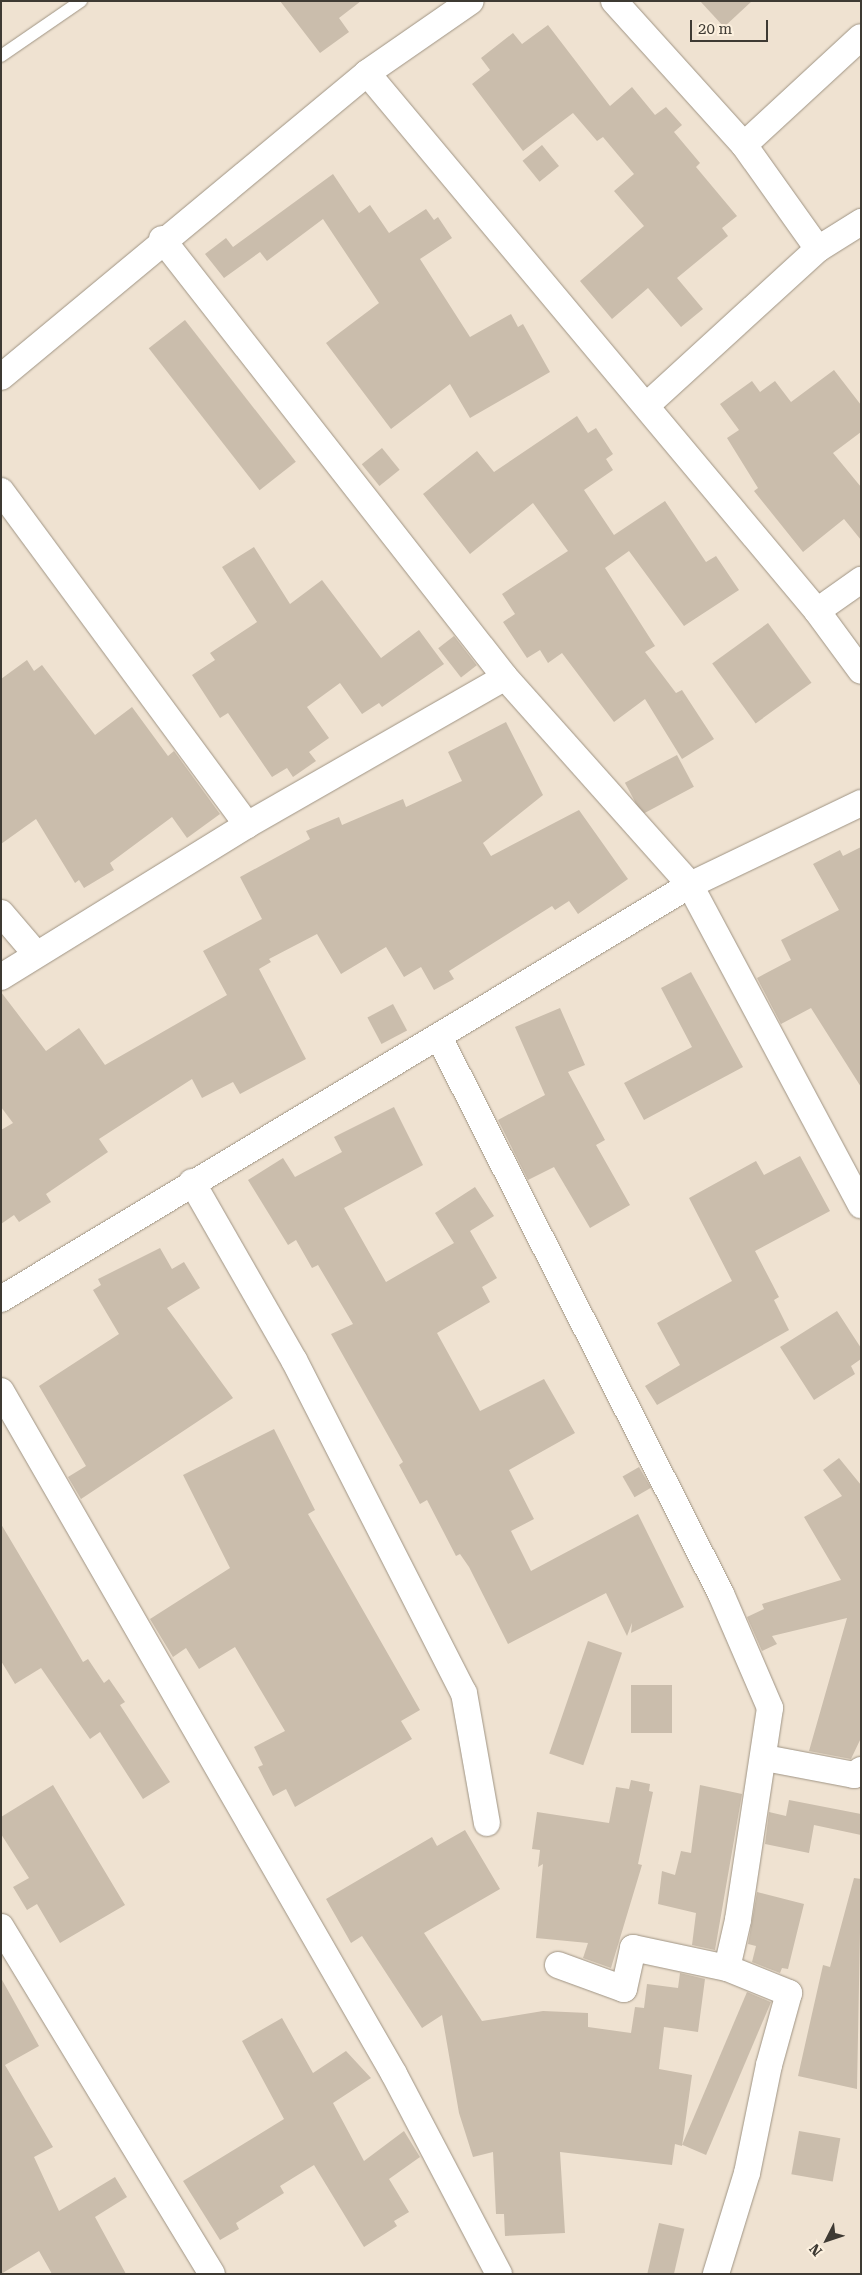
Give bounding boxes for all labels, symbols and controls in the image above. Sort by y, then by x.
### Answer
scale bar [692,10,770,42]
text: 20 m [698,20,732,38]
north arrow [802,2215,852,2265]
text: N [806,2241,825,2259]

